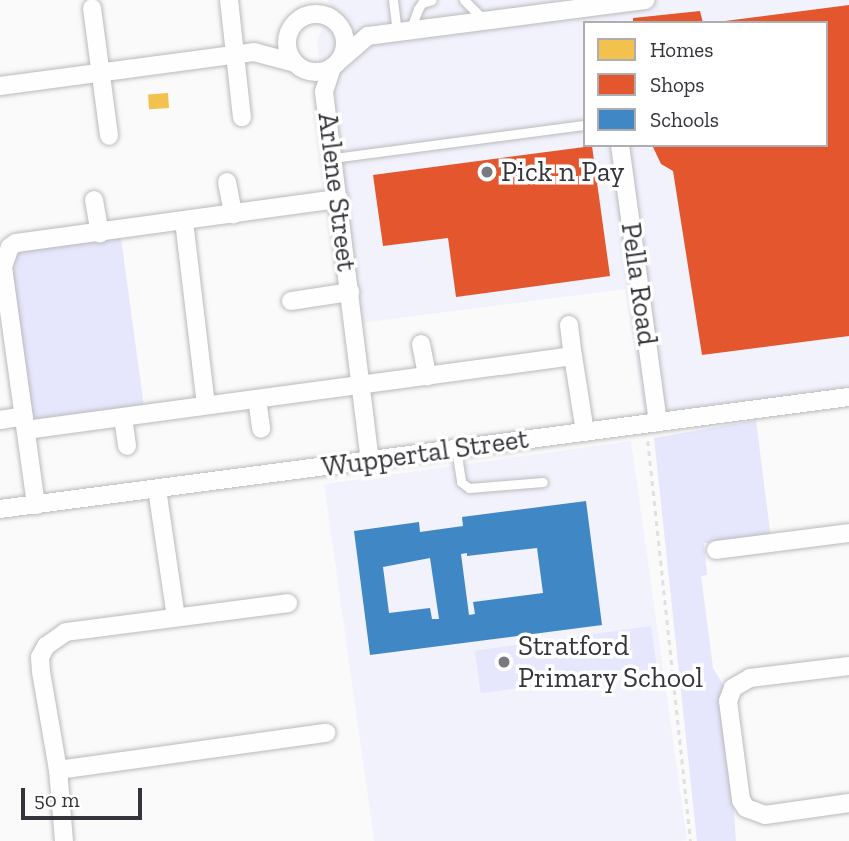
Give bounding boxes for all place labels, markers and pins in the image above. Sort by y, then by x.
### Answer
place label: Pick n Pay [501,155,624,189]
marker: Pick n Pay [479,164,495,180]
place label: Stratford Primary School [518,629,703,695]
marker: Stratford Primary School [496,654,512,670]

